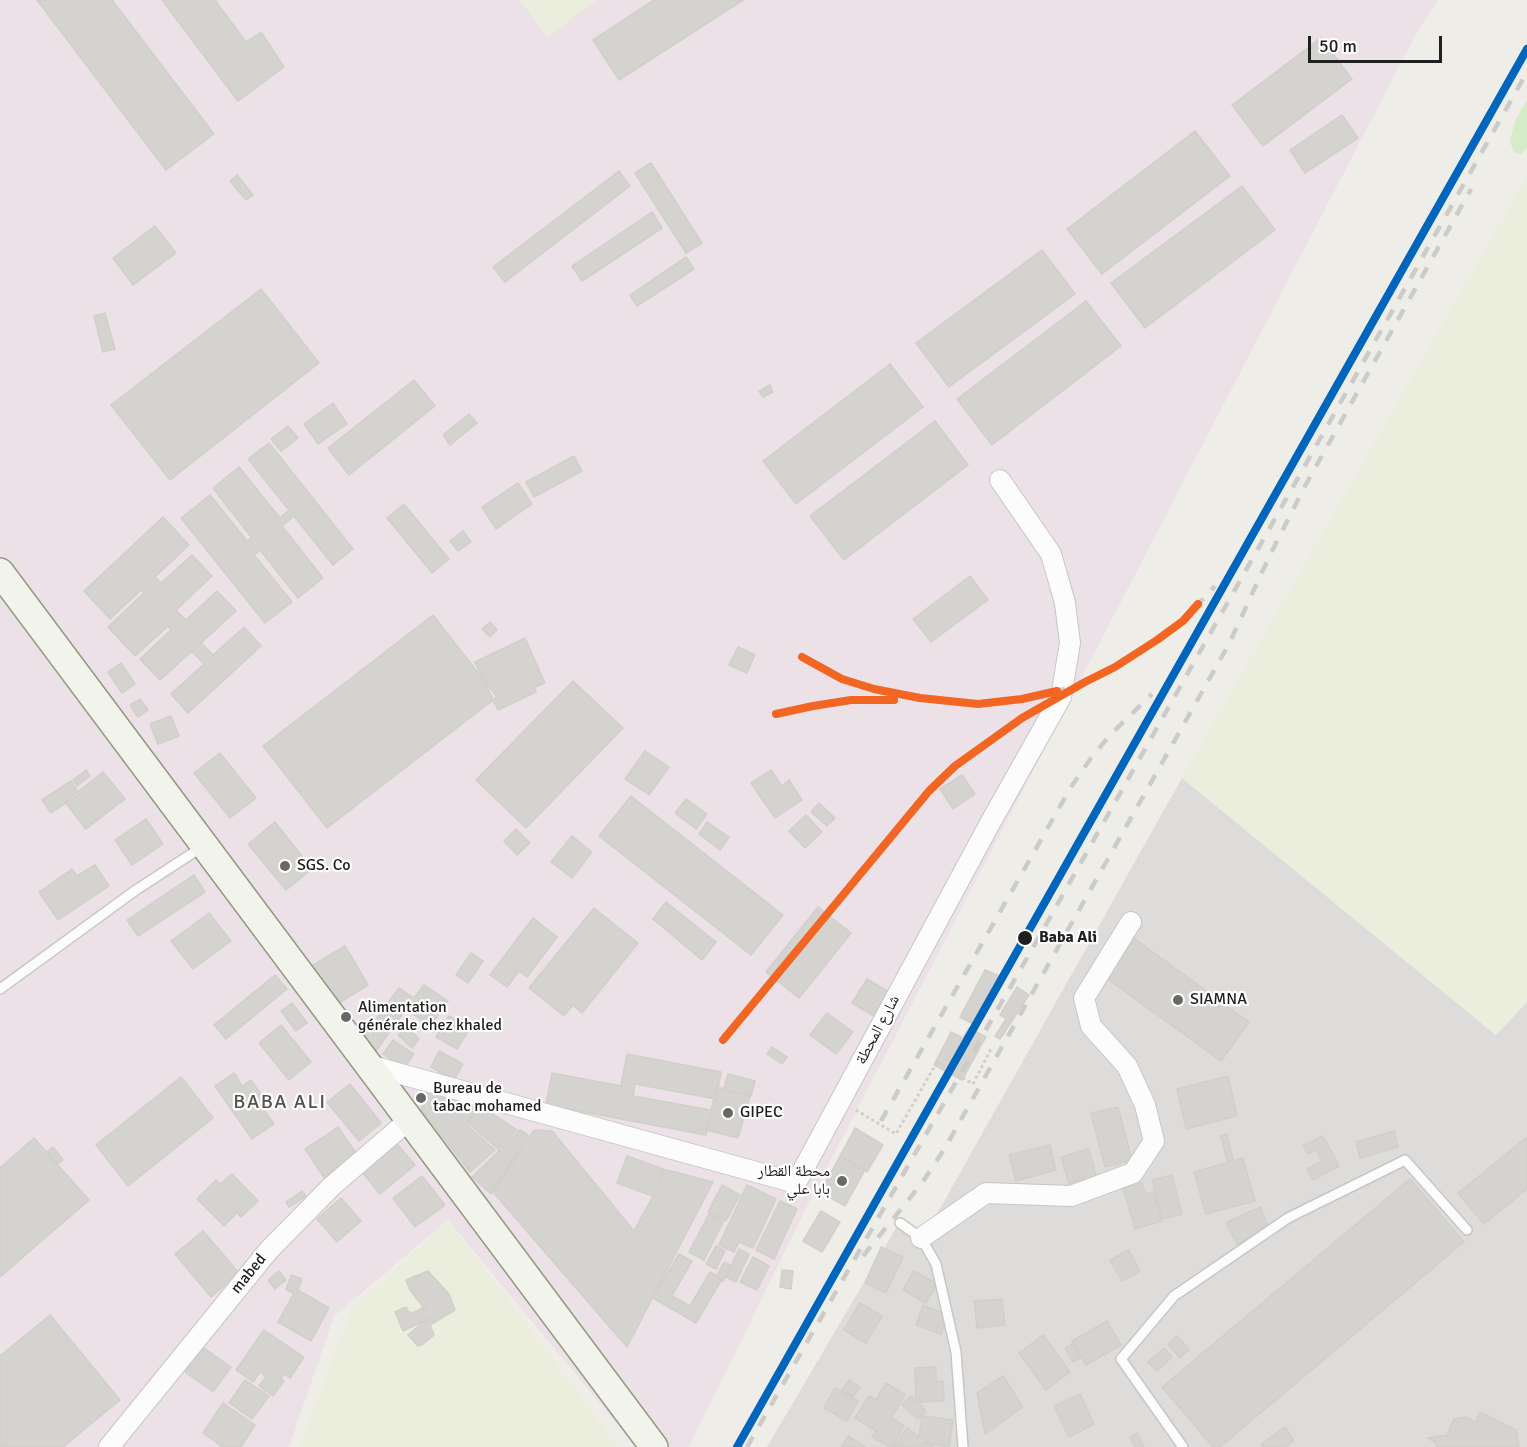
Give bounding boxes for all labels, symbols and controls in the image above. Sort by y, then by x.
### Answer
scale bar [1311,24,1444,62]
text: 50 m [1319,35,1357,57]
place label: SGS. Co [297,856,351,876]
marker: SGS. Co [278,859,292,873]
place label: Baba Ali [1039,928,1097,948]
marker: Baba Ali [1016,929,1034,947]
place label: SIAMNA [1190,990,1247,1010]
street label: شارع المحطة [852,992,904,1068]
marker: SIAMNA [1171,993,1185,1007]
place label: Alimentation générale chez khaled [358,998,502,1036]
marker: Alimentation générale chez khaled [339,1010,353,1024]
place label: Bureau de tabac mohamed [433,1079,541,1117]
district label: BABA ALI [233,1091,327,1115]
marker: Bureau de tabac mohamed [414,1091,428,1105]
place label: GIPEC [740,1103,783,1123]
marker: GIPEC [721,1106,735,1120]
place label: محطة القطار بابا علي [758,1162,830,1200]
marker: محطة القطار بابا علي [835,1174,849,1188]
street label: mabed [227,1250,271,1298]

